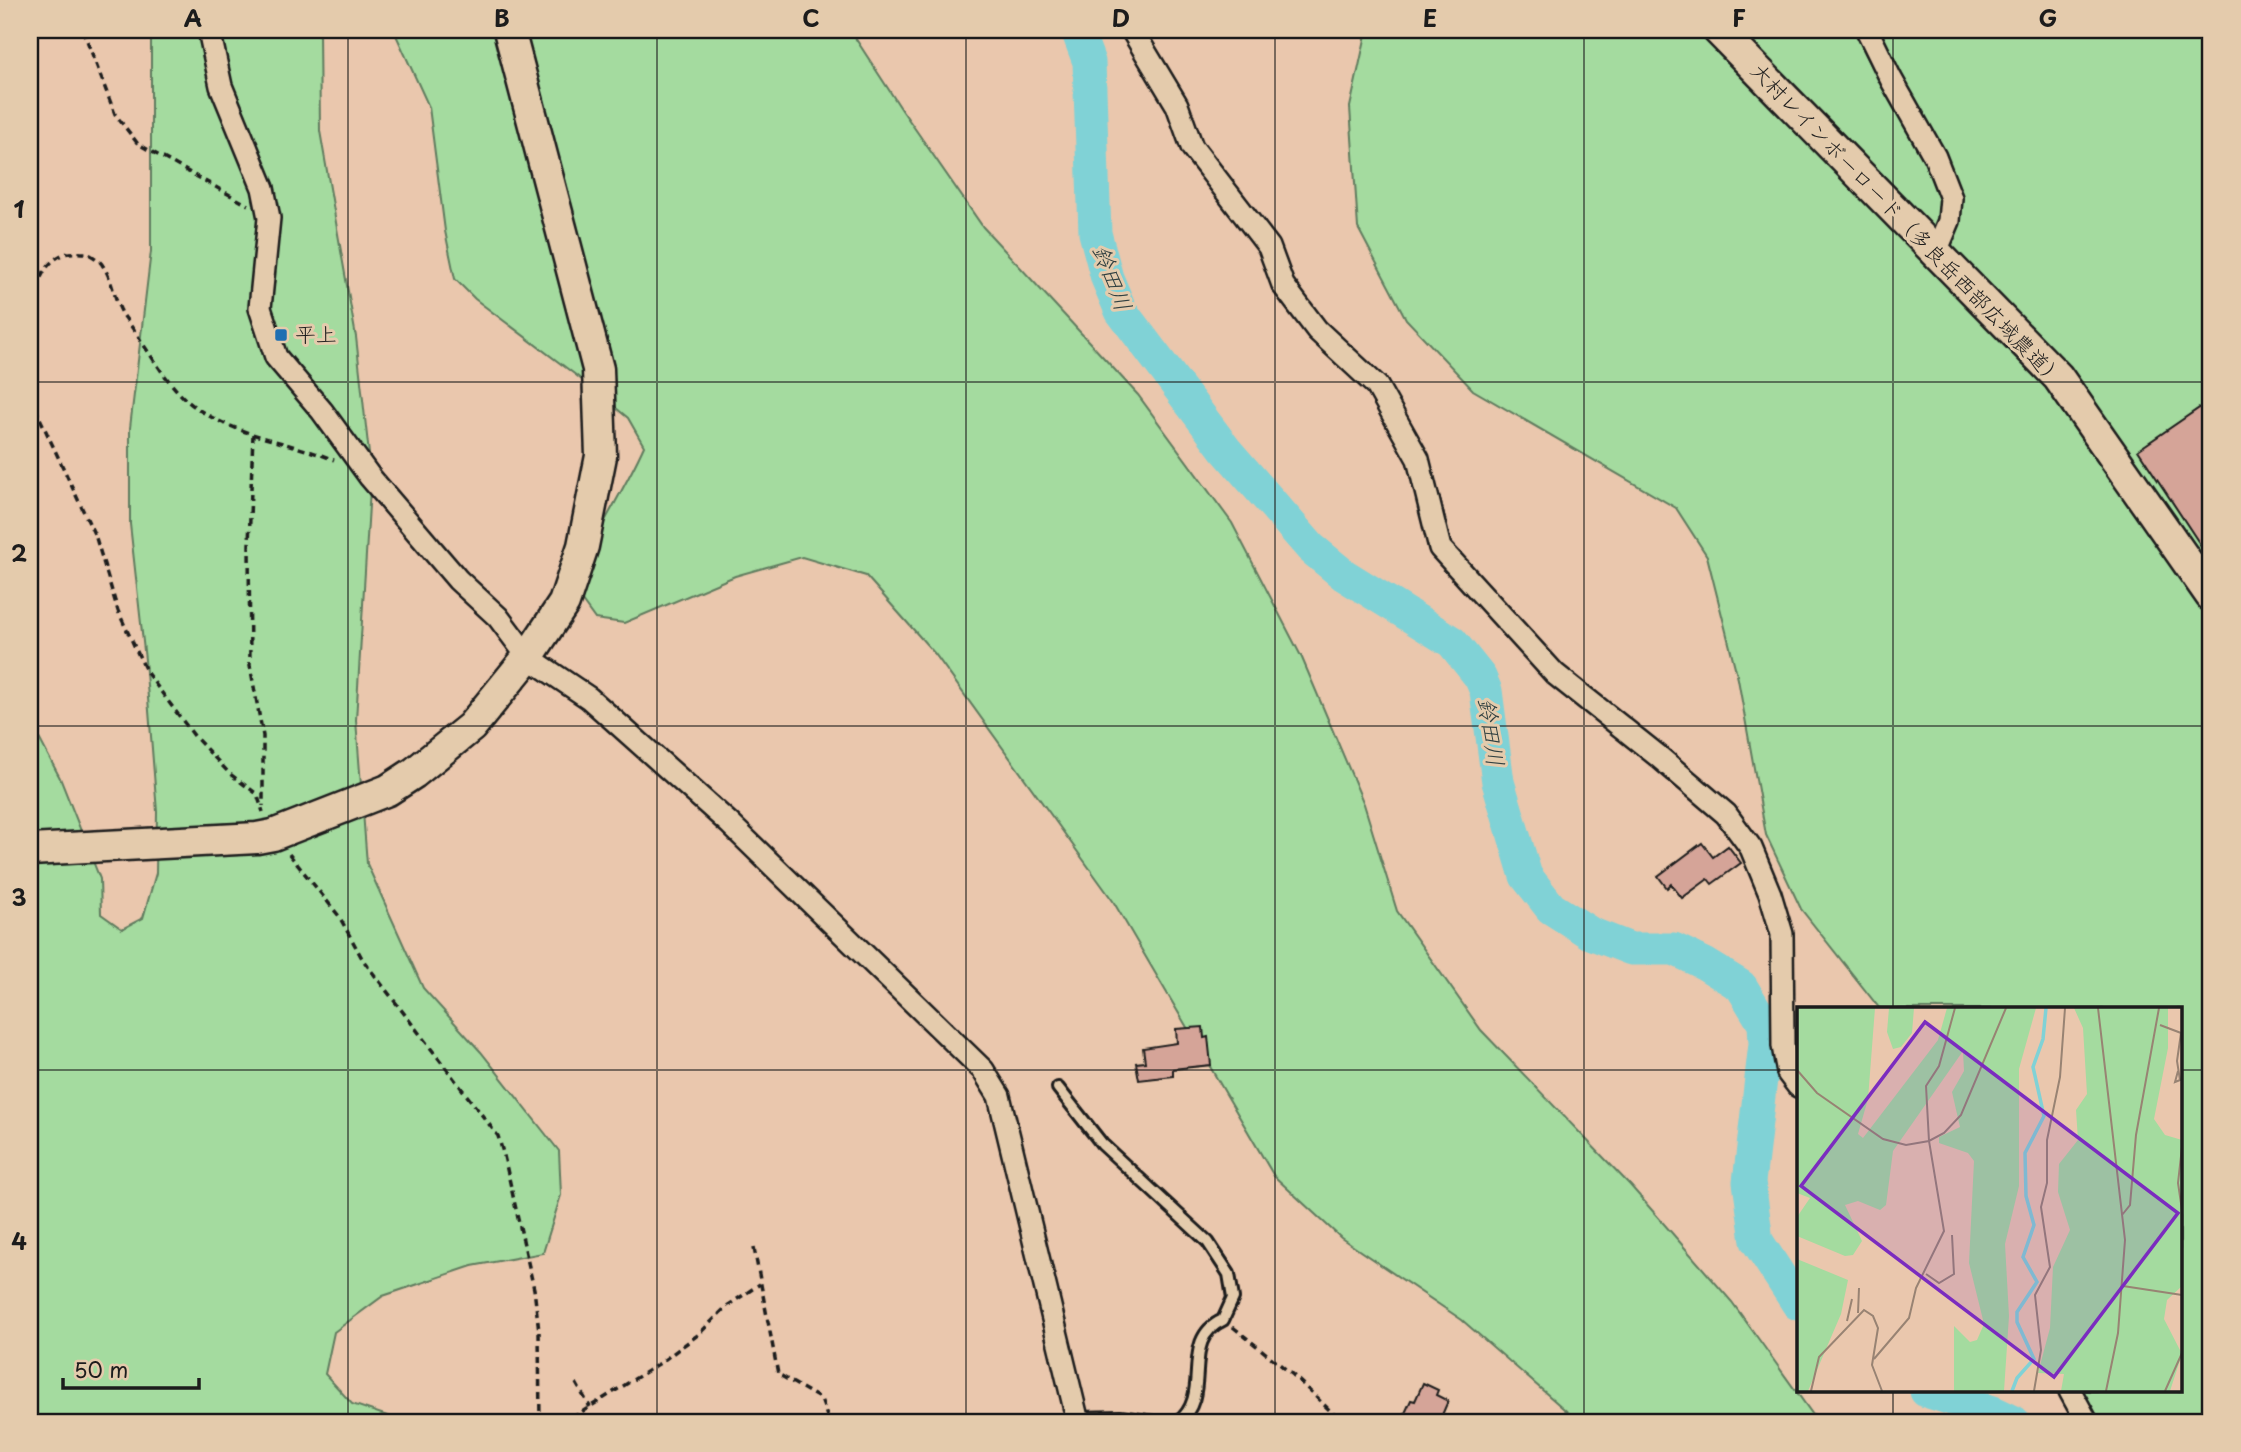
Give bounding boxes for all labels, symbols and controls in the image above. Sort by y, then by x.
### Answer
text: A [184,0,202,35]
text: B [494,0,510,35]
text: C [802,0,820,35]
text: D [1112,0,1130,35]
text: E [1423,0,1437,35]
text: F [1732,0,1746,35]
text: G [2039,0,2057,35]
street label: 大村レインボーロード（多良岳西部広域農道） [1744,54,2073,393]
text: 1 [14,191,25,226]
water label: 鈴田川 [1085,239,1142,316]
place label: 平上 [295,317,337,349]
marker: 平上 [273,327,289,343]
text: 2 [11,535,27,570]
water label: 鈴田川 [1470,695,1515,768]
text: 3 [11,879,27,914]
inset map [1797,1007,2182,1392]
text: 4 [11,1223,27,1258]
scale bar [63,1347,200,1391]
text: 50 m [74,1353,128,1385]

